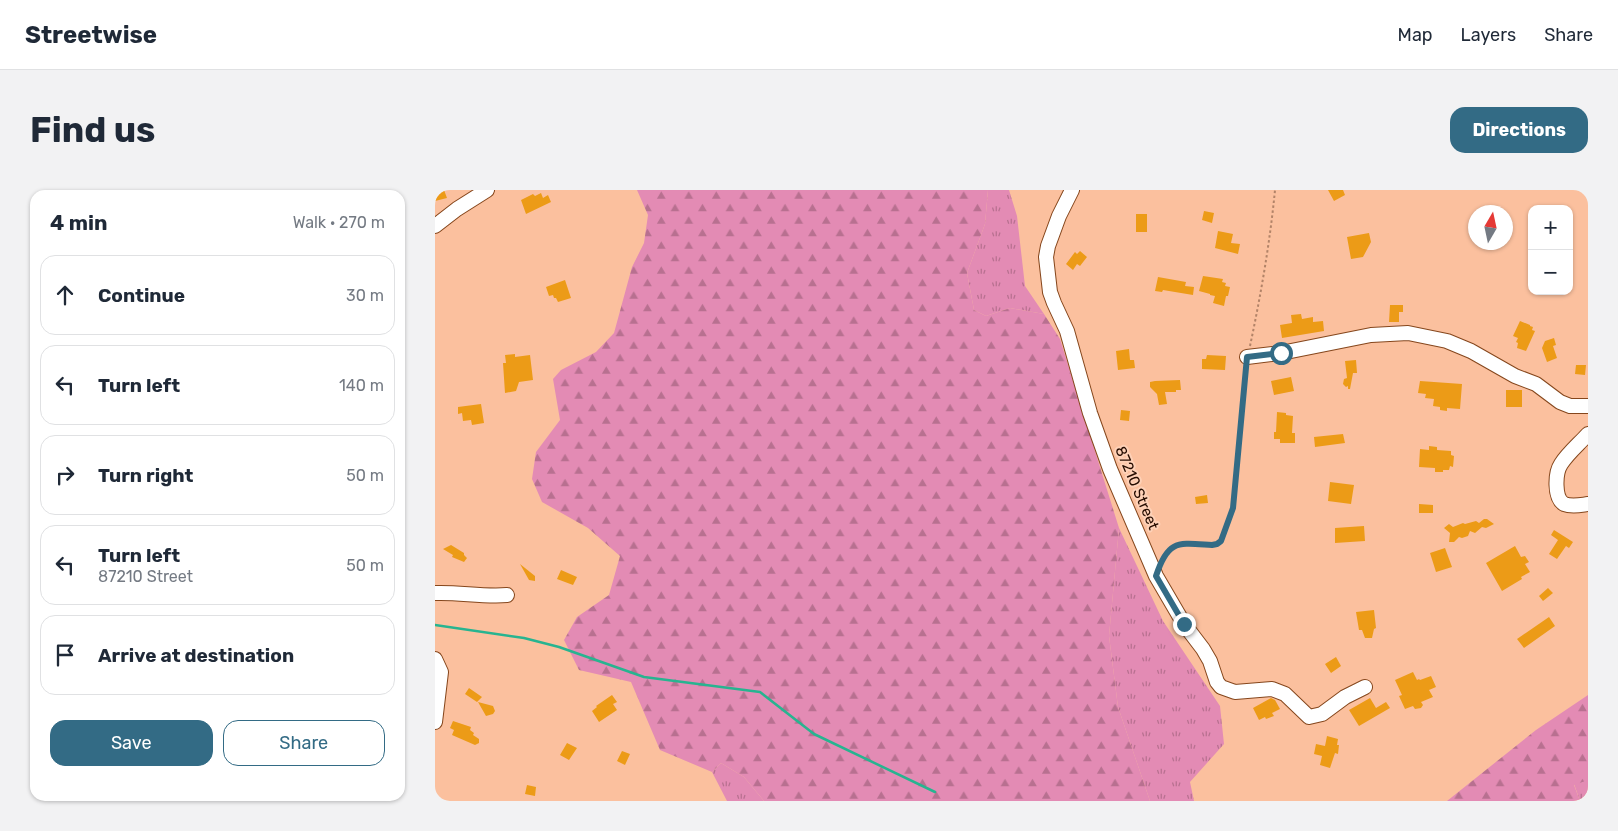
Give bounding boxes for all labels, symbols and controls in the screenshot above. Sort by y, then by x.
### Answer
text: Streetwise [25,21,157,49]
text: Map [1398,24,1433,46]
text: Layers [1461,24,1516,46]
text: Share [1544,24,1593,46]
button: Directions [1450,107,1588,153]
text: Find us [30,109,155,151]
north arrow [1468,205,1513,250]
map controls [1528,205,1573,295]
button: + [1528,205,1573,250]
text: 4 min [50,210,108,235]
text: Walk · 270 m [293,213,385,232]
button: − [1528,250,1573,295]
icon: ahead [51,281,79,309]
text: Continue [98,284,185,307]
text: 30 m [346,286,384,305]
route start [1270,342,1293,365]
icon: left [51,371,79,399]
text: Turn left [98,374,180,397]
text: 140 m [339,376,384,395]
street label: 87210 Street [1111,444,1163,533]
icon: right [51,461,79,489]
text: Turn right [98,464,193,487]
text: 50 m [346,466,384,485]
text: Turn left [98,544,180,567]
icon: left [51,551,79,579]
text: 50 m [346,556,384,575]
text: 87210 Street [98,567,193,586]
route end [1173,613,1196,636]
icon: arrive [51,641,79,669]
text: Arrive at destination [98,644,294,667]
button: Save [50,720,213,766]
button: Share [223,720,385,766]

